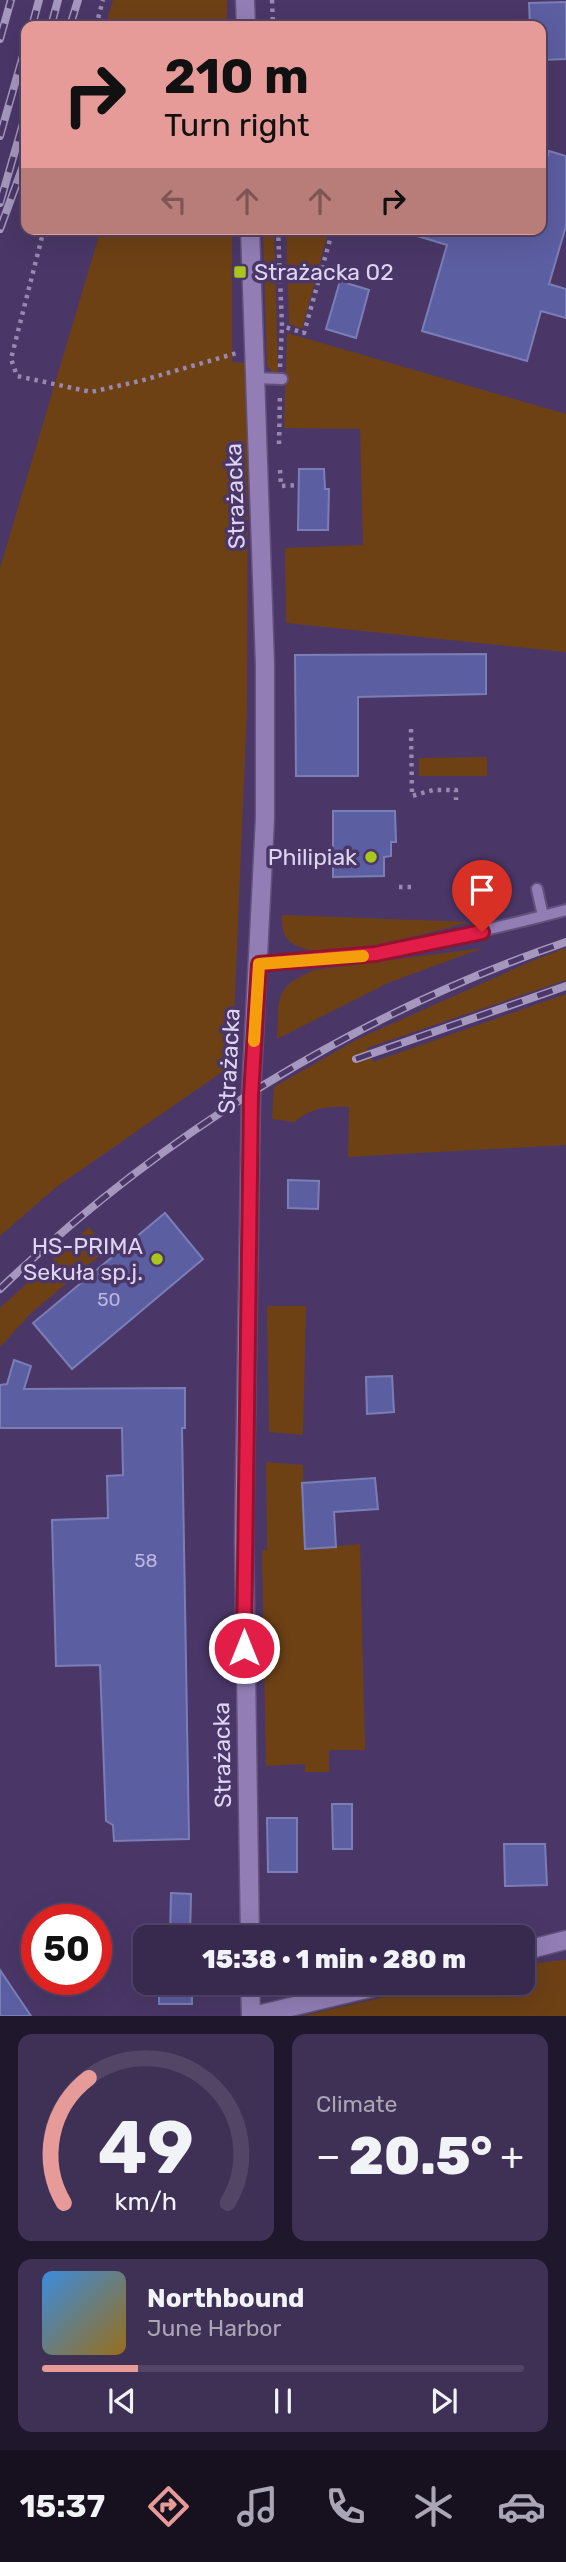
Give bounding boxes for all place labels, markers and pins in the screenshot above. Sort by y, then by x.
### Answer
place label: Strażacka 02 [254,258,394,286]
marker: Strażacka 02 [232,264,248,280]
place label: Philipiak [268,843,357,871]
marker: Philipiak [363,849,379,865]
pin [452,860,512,932]
place label: HS-PRIMA Sekuła sp.j. [23,1232,143,1286]
marker: HS-PRIMA Sekuła sp.j. [149,1251,165,1267]

